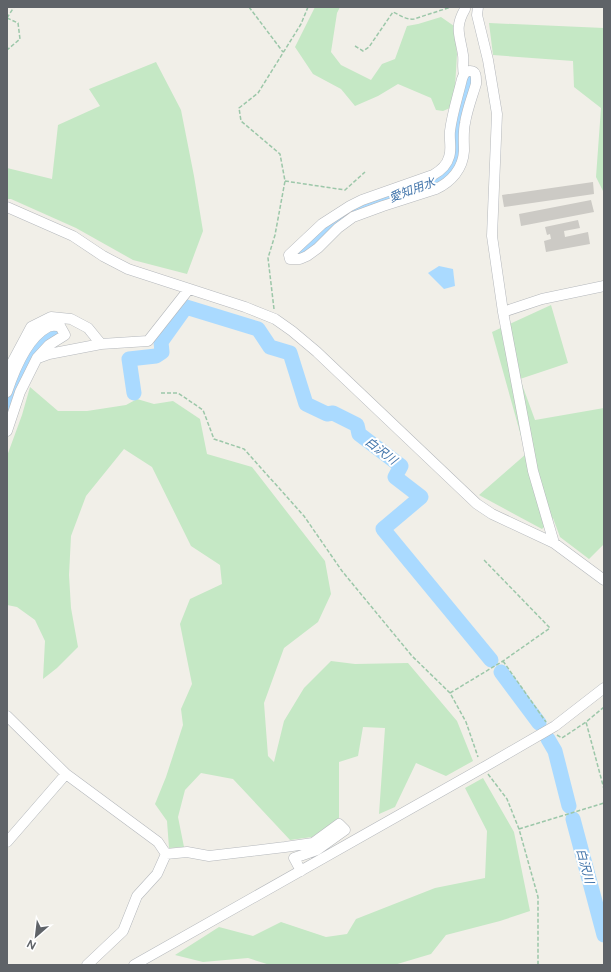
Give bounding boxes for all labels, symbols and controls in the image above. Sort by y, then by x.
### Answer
water label: 愛知用水 [387,174,439,205]
water label: 白沢川 [362,435,401,469]
water label: 白沢川 [574,847,597,887]
north arrow [16,916,56,956]
text: N [25,937,38,952]

